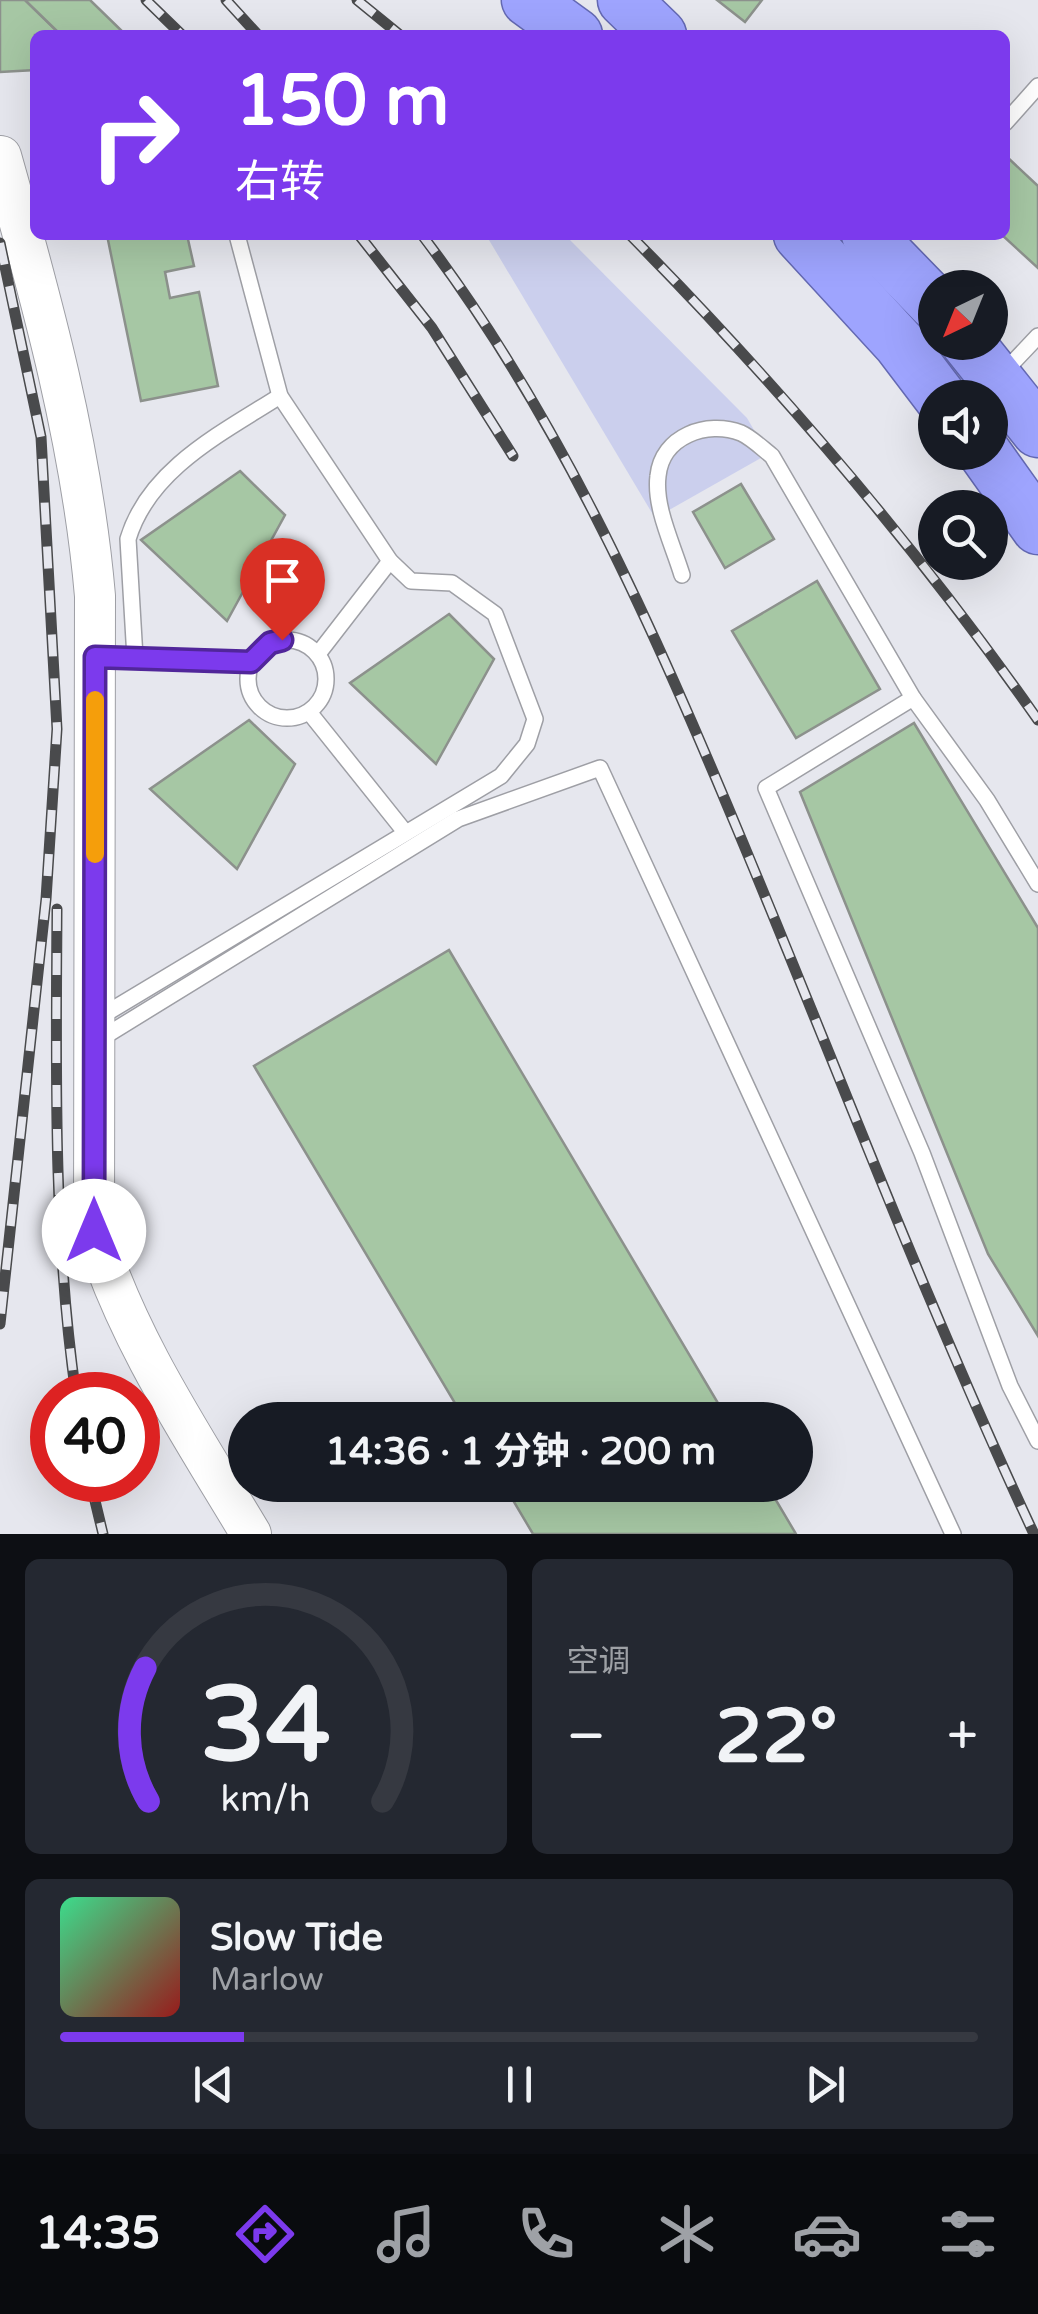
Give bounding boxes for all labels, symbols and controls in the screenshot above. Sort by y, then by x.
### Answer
text: 150 m [235,60,449,144]
icon: right [70,70,200,200]
text: 右转 [235,156,325,210]
north arrow [918,270,1008,360]
map controls [918,270,1008,580]
button: sound [918,380,1008,470]
button: search [918,490,1008,580]
pin [240,538,325,641]
icon: arrive [255,553,310,608]
position arrow [42,1179,146,1283]
speed limit sign: 40 [30,1372,160,1502]
text: 14:36 · 1 分钟 · 200 m [325,1429,716,1475]
text: 空调 [567,1643,631,1681]
text: 34 [200,1664,331,1789]
text: 22° [715,1692,838,1782]
text: − [567,1704,606,1770]
text: + [947,1704,978,1770]
text: km/h [221,1778,311,1821]
text: Slow Tide [210,1915,383,1961]
text: Marlow [210,1961,324,1999]
icon: previous [186,2057,241,2112]
icon: pause [492,2057,547,2112]
icon: next [798,2057,853,2112]
icon: directions [230,2199,300,2269]
icon: music [371,2199,441,2269]
icon: phone [511,2199,581,2269]
icon: climate [652,2199,722,2269]
icon: car [792,2199,862,2269]
icon: filters [933,2199,1003,2269]
text: 14:35 [35,2207,160,2261]

